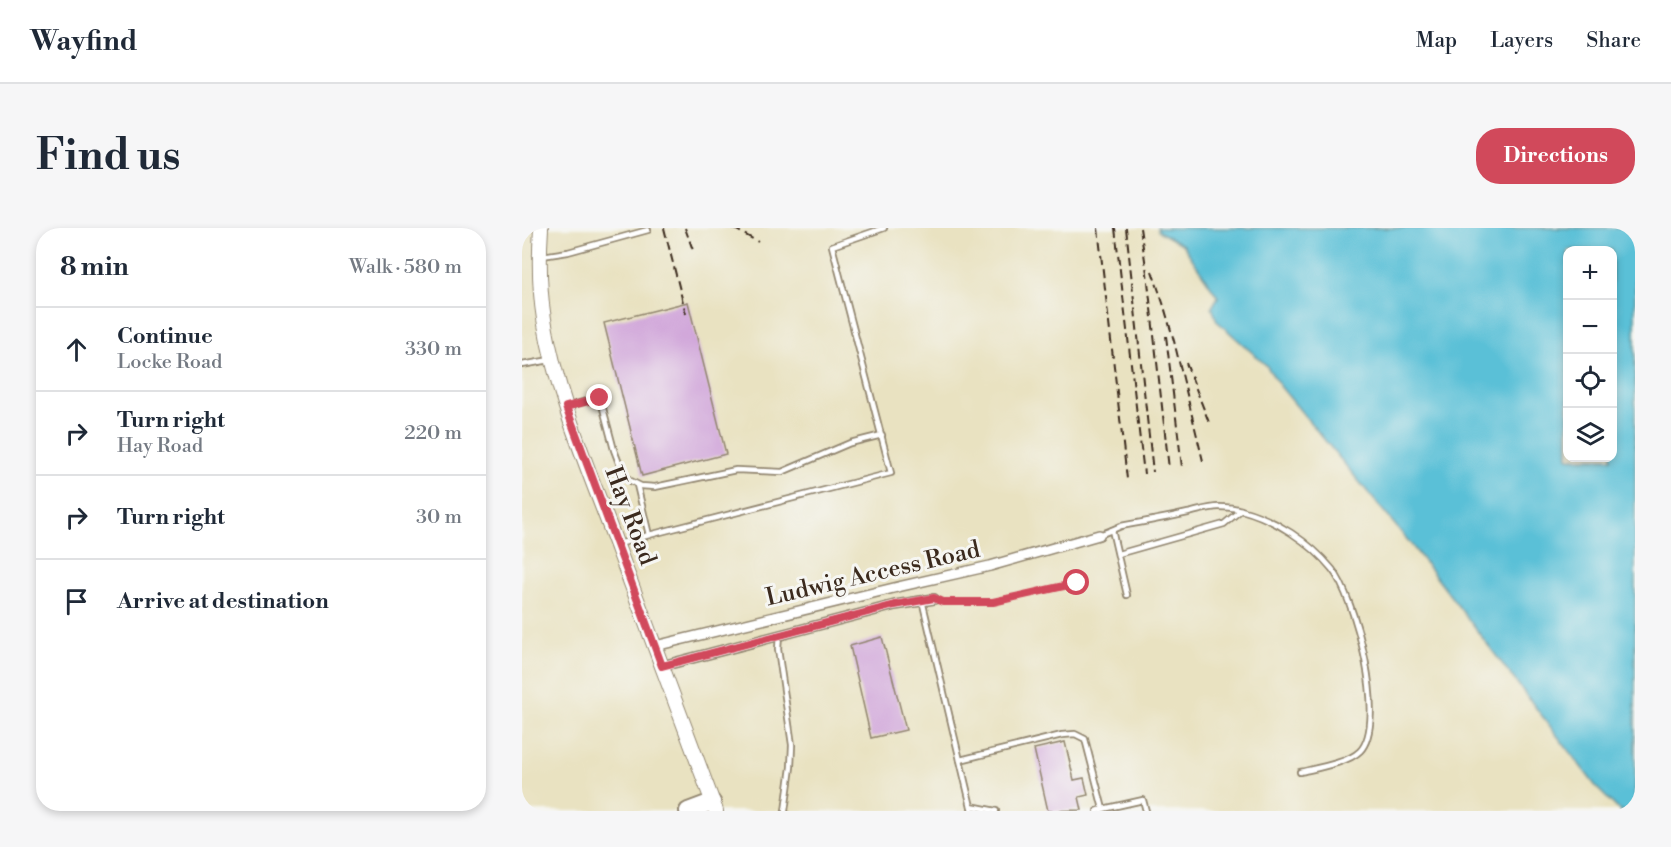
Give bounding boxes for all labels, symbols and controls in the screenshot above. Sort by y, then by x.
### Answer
text: Wayfind [30,24,138,59]
text: Map [1416,28,1457,54]
text: Layers [1490,28,1553,54]
text: Share [1586,28,1641,54]
button: Directions [1476,128,1635,184]
text: Find us [36,130,180,183]
map controls [1563,246,1617,462]
button: + [1563,246,1617,300]
text: 8 min [60,251,129,283]
text: Walk · 580 m [349,255,462,280]
button: − [1563,300,1617,354]
text: Continue [117,323,213,350]
icon: ahead [60,333,93,366]
text: 330 m [405,337,462,362]
text: Locke Road [117,350,222,375]
button: locate [1563,354,1617,408]
route end [586,384,612,410]
text: Turn right [117,407,225,434]
button: layers [1563,408,1617,462]
icon: right [60,417,93,450]
text: 220 m [404,421,462,446]
text: Hay Road [117,434,203,459]
street label: Hay Road [597,462,663,570]
icon: right [60,501,93,534]
text: Turn right [117,504,225,531]
text: 30 m [416,505,462,530]
street label: Ludwig Access Road [763,535,983,613]
route start [1063,569,1089,595]
icon: arrive [60,585,93,618]
text: Arrive at destination [117,588,329,615]

